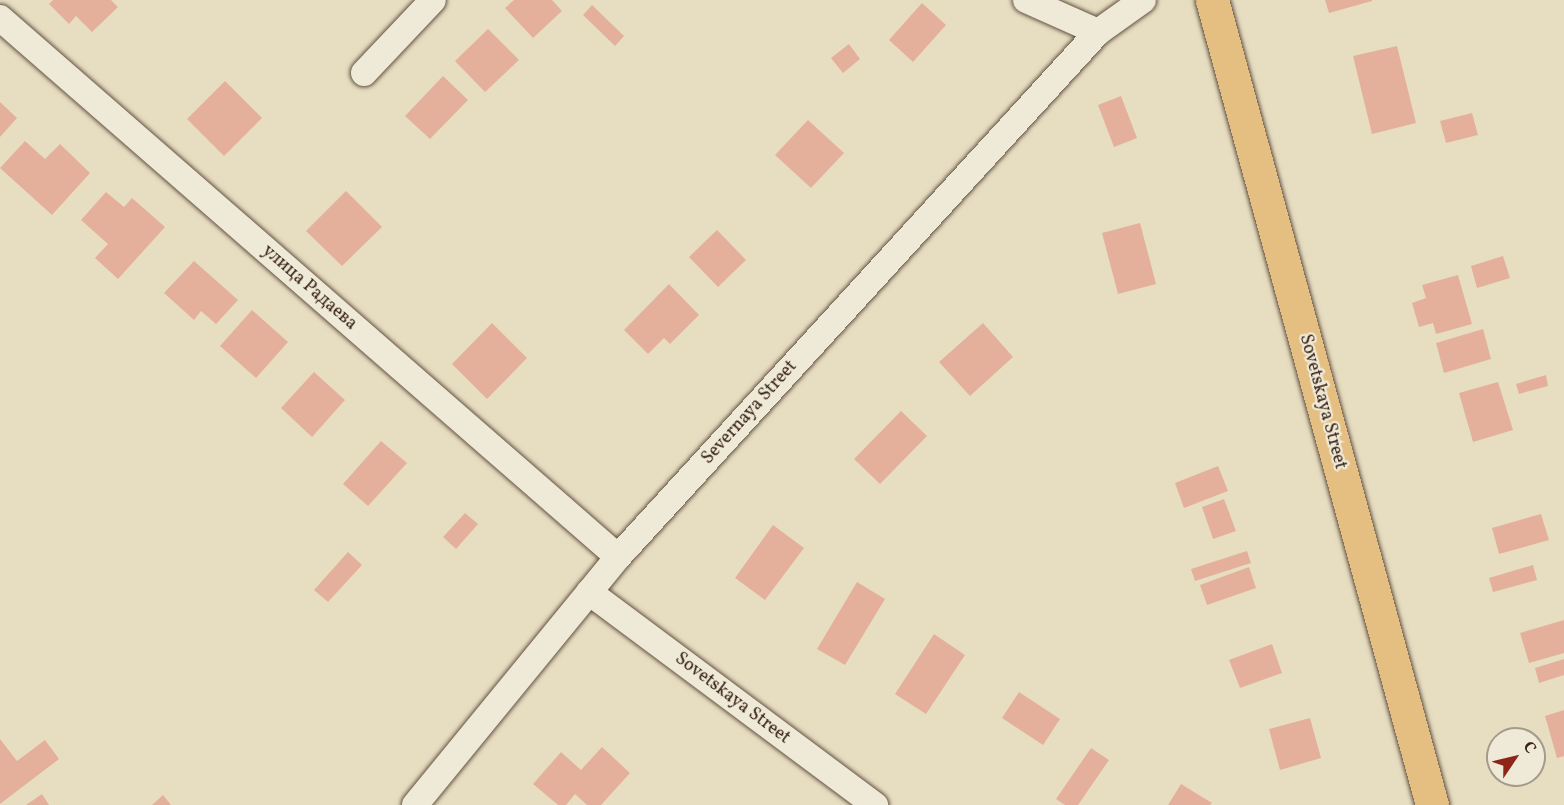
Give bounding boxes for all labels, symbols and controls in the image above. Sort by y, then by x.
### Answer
street label: улица Радаева [257,241,361,335]
street label: Sovetskaya Street [1294,332,1350,472]
street label: Severnaya Street [698,357,802,469]
street label: Sovetskaya Street [670,649,794,749]
north arrow [1486,727,1546,787]
text: С [1517,737,1541,758]

